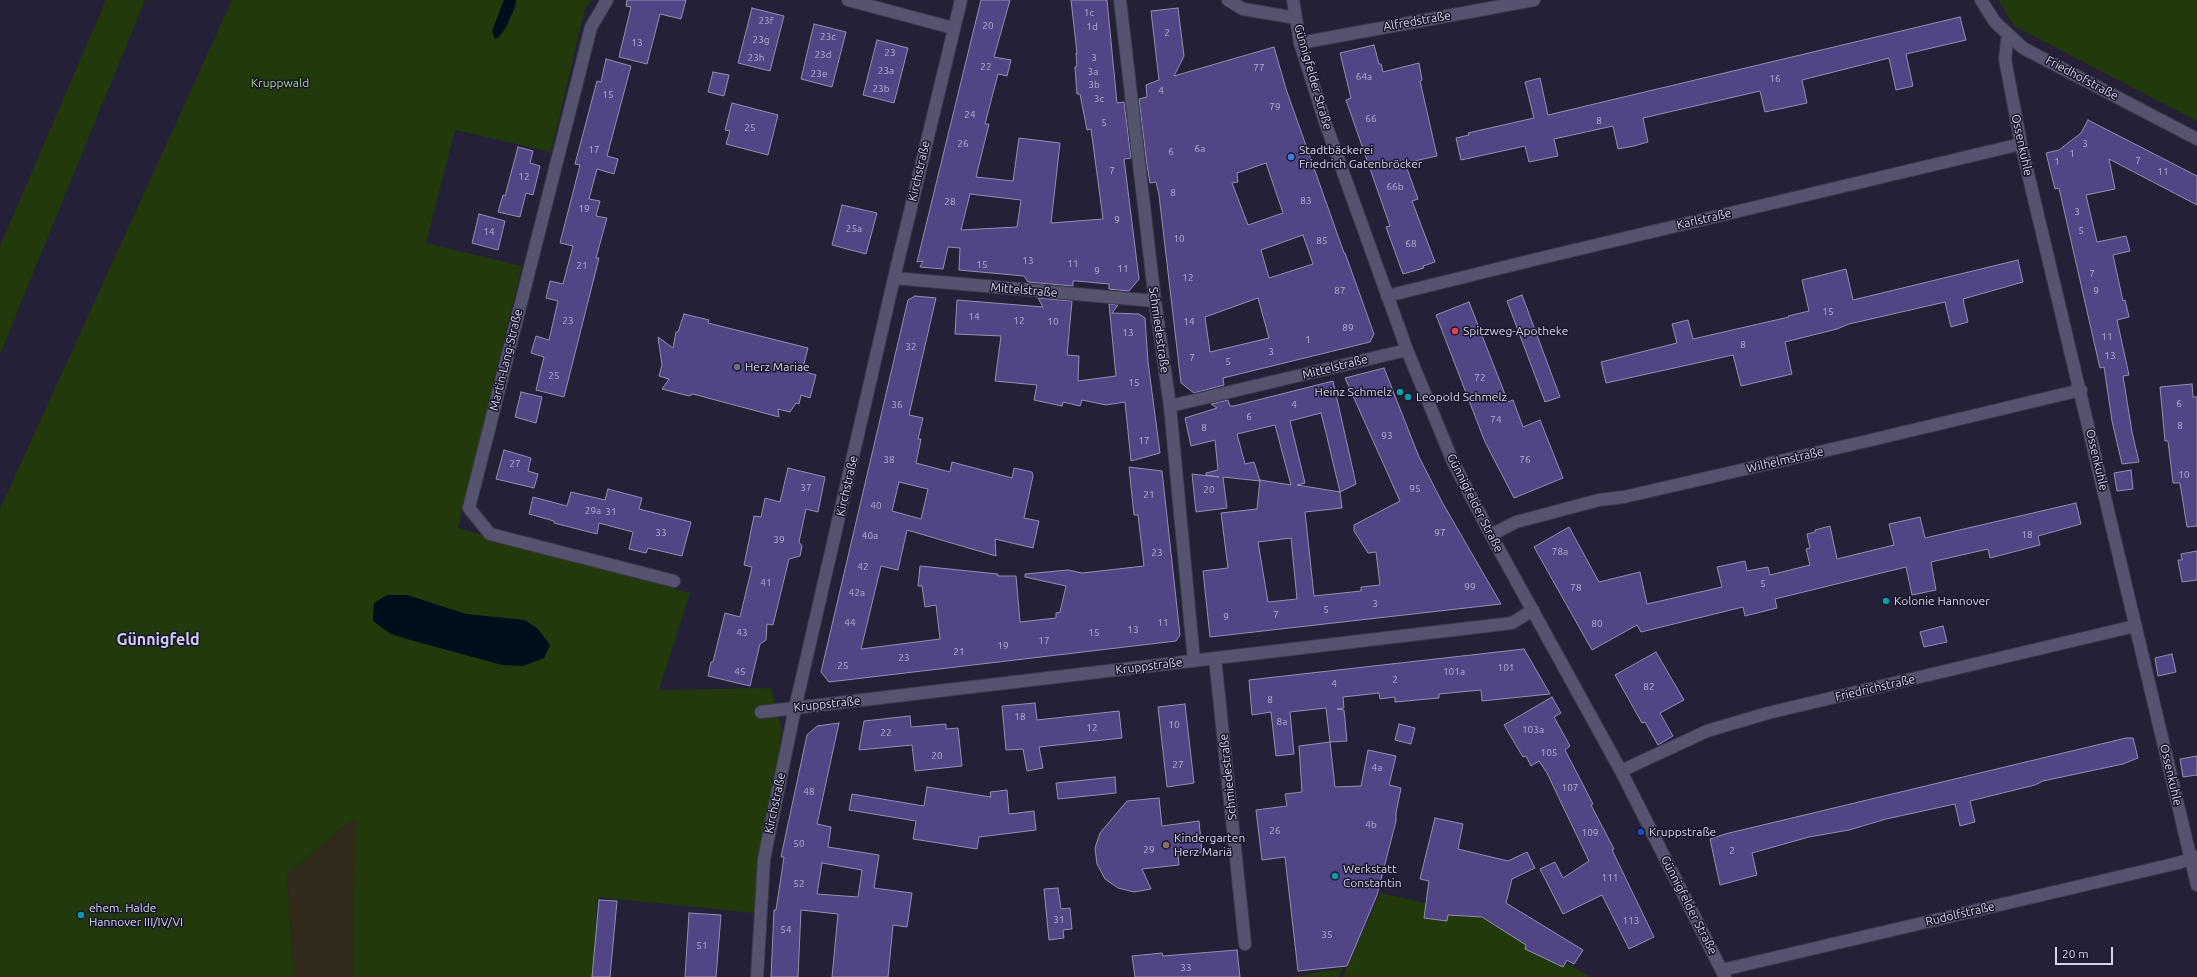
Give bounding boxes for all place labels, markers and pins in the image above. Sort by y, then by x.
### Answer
place label: Stadtbäckerei Friedrich Gatenbröcker [1299,143,1422,171]
marker: Stadtbäckerei Friedrich Gatenbröcker [1286,152,1296,162]
place label: Spitzweg-Apotheke [1463,324,1568,338]
marker: Spitzweg-Apotheke [1450,326,1460,336]
place label: Herz Mariae [745,360,810,374]
marker: Herz Mariae [732,362,742,372]
place label: Heinz Schmelz [1315,385,1392,399]
marker: Heinz Schmelz [1395,387,1405,397]
place label: Leopold Schmelz [1416,390,1507,404]
marker: Leopold Schmelz [1403,392,1413,402]
place label: Kolonie Hannover [1894,594,1990,608]
marker: Kolonie Hannover [1881,596,1891,606]
place label: Kruppstraße [1649,825,1716,839]
marker: Kruppstraße [1636,827,1646,837]
place label: Kindergarten Herz Mariä [1174,831,1245,859]
marker: Kindergarten Herz Mariä [1161,840,1171,850]
place label: Werkstatt Constantin [1343,862,1402,890]
marker: Werkstatt Constantin [1330,871,1340,881]
place label: ehem. Halde Hannover III/IV/VI [89,901,183,929]
marker: ehem. Halde Hannover III/IV/VI [76,910,86,920]

